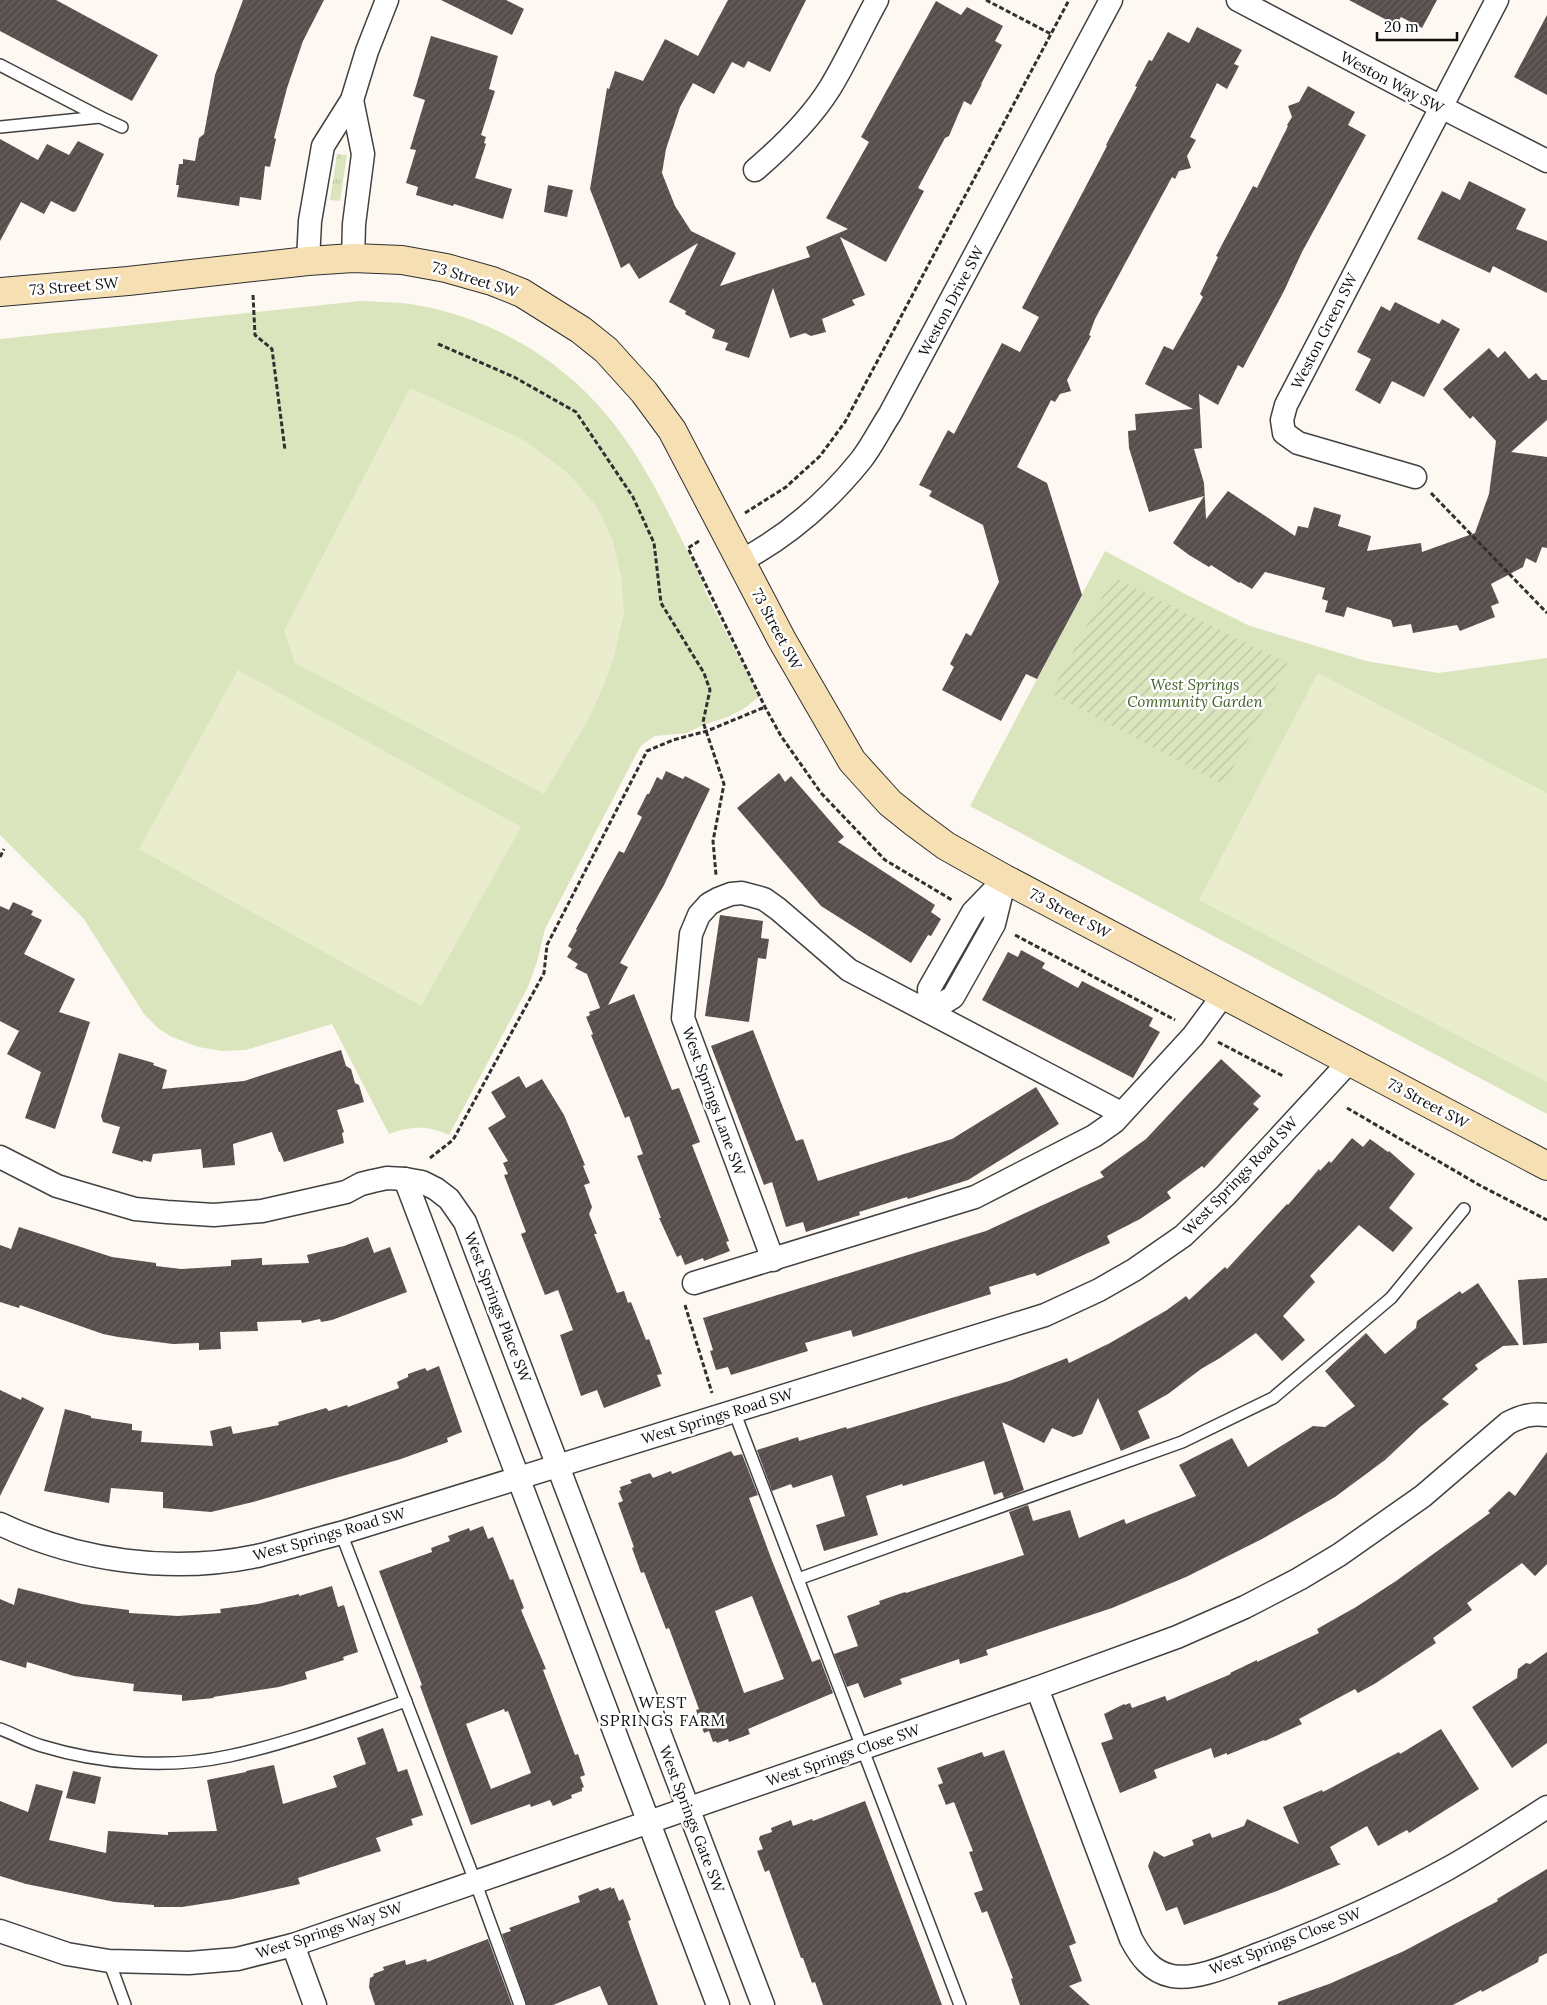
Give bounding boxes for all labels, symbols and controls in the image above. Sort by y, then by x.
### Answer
scale bar [1377,10,1457,42]
text: 20 m [1384,17,1419,36]
street label: Weston Way SW [1337,47,1448,118]
street label: Weston Drive SW [914,242,989,359]
street label: 73 Street SW [430,257,521,301]
street label: Weston Green SW [1287,269,1362,392]
street label: 73 Street SW [29,273,120,299]
street label: 73 Street SW [748,585,807,674]
park label: West Springs Community Garden [1127,675,1263,711]
street label: 73 Street SW [1026,884,1115,943]
street label: West Springs Lane SW [678,1024,750,1179]
street label: 73 Street SW [1384,1074,1473,1133]
street label: West Springs Road SW [1178,1112,1302,1239]
street label: West Springs Place SW [461,1229,536,1386]
street label: West Springs Road SW [639,1384,796,1448]
street label: West Springs Road SW [251,1503,408,1565]
district label: WEST SPRINGS FARM [600,1692,726,1730]
street label: West Springs Close SW [764,1719,923,1790]
street label: West Springs Gate SW [655,1743,729,1896]
street label: West Springs Way SW [253,1897,406,1963]
street label: West Springs Close SW [1206,1903,1365,1979]

